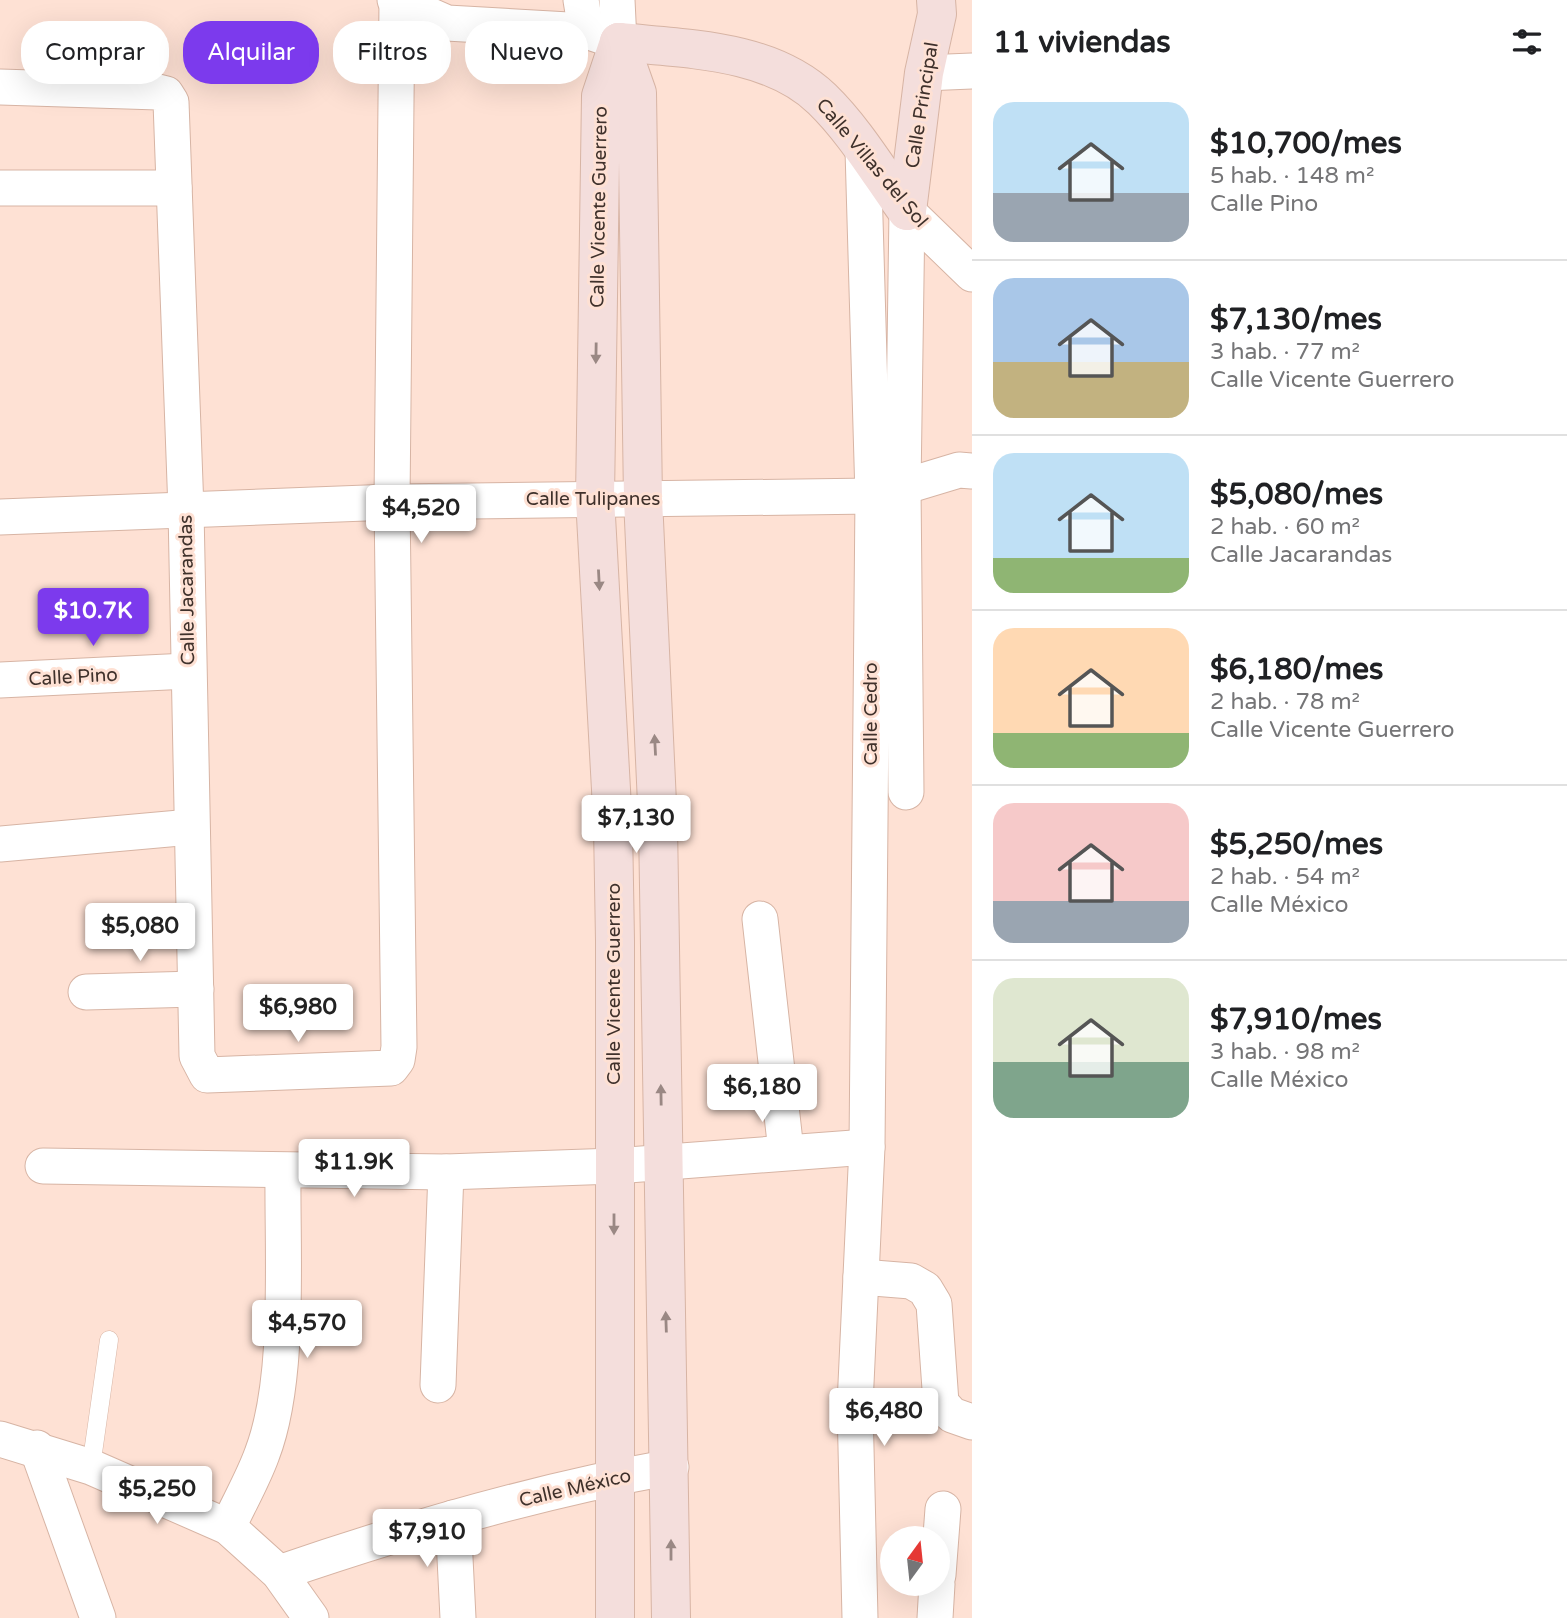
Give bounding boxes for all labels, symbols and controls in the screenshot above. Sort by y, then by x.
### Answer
chip: Comprar [21,21,169,84]
chip: Alquilar [183,21,319,84]
chip: Filtros [333,21,451,84]
chip: Nuevo [465,21,588,84]
icon: filters [1508,23,1546,61]
text: 11 viviendas [993,24,1171,61]
street label: Calle Principal [901,40,943,170]
street label: Calle Villas del Sol [812,94,932,232]
street label: Calle Vicente Guerrero [586,106,612,308]
text: $10,700/mes [1210,125,1402,162]
icon: home [1049,130,1133,214]
text: 5 hab. · 148 m² [1210,162,1375,190]
text: Calle Pino [1210,190,1318,218]
text: $7,130/mes [1210,301,1382,338]
icon: home [1049,306,1133,390]
text: 3 hab. · 77 m² [1210,338,1360,366]
one-way arrow [590,342,602,364]
text: Calle Vicente Guerrero [1210,366,1455,394]
text: $5,080/mes [1210,476,1383,513]
icon: home [1049,481,1133,565]
pin: $4,520 [364,486,478,545]
street label: Calle Tulipanes [526,488,660,510]
text: $4,520 [382,494,460,522]
text: 2 hab. · 60 m² [1210,513,1360,541]
street label: Calle Jacarandas [175,514,199,666]
text: Calle Jacarandas [1210,541,1392,569]
one-way arrow [594,569,605,591]
pin: $10.7K [36,588,150,648]
text: $10.7K [54,597,132,625]
text: $6,180/mes [1210,651,1383,688]
icon: home [1049,656,1133,740]
street label: Calle Cedro [860,662,882,766]
street label: Calle Pino [28,664,118,690]
text: 2 hab. · 78 m² [1210,688,1360,716]
text: Calle Vicente Guerrero [1210,716,1455,744]
one-way arrow [649,734,660,756]
pin: $7,130 [579,796,693,855]
text: $7,130 [598,804,674,832]
text: $5,250/mes [1210,826,1383,863]
icon: home [1049,831,1133,915]
text: 2 hab. · 54 m² [1210,863,1360,891]
street label: Calle Vicente Guerrero [603,883,625,1085]
text: Calle México [1210,891,1348,919]
pin: $5,080 [83,904,197,963]
text: $5,080 [101,912,179,940]
pin: $6,980 [241,984,355,1044]
text: $6,980 [259,993,337,1021]
text: $7,910/mes [1210,1001,1382,1038]
icon: home [1049,1006,1133,1090]
text: 3 hab. · 98 m² [1210,1038,1360,1066]
pin: $6,180 [705,1064,819,1124]
text: Calle México [1210,1066,1348,1094]
text: $6,180 [723,1073,801,1101]
one-way arrow [655,1084,667,1106]
pin: $11.9K [297,1140,411,1199]
text: $11.9K [315,1148,393,1176]
one-way arrow [609,1213,620,1235]
pin: $4,570 [250,1300,364,1360]
text: $4,570 [268,1309,346,1337]
one-way arrow [661,1311,672,1333]
pin: $6,480 [827,1388,941,1448]
text: $6,480 [845,1397,923,1425]
street label: Calle México [517,1464,633,1512]
pin: $5,250 [100,1466,214,1526]
text: $5,250 [118,1475,196,1503]
pin: $7,910 [370,1510,484,1569]
text: $7,910 [389,1518,465,1546]
north arrow [880,1526,950,1596]
map controls [880,1526,950,1596]
one-way arrow [665,1539,677,1561]

